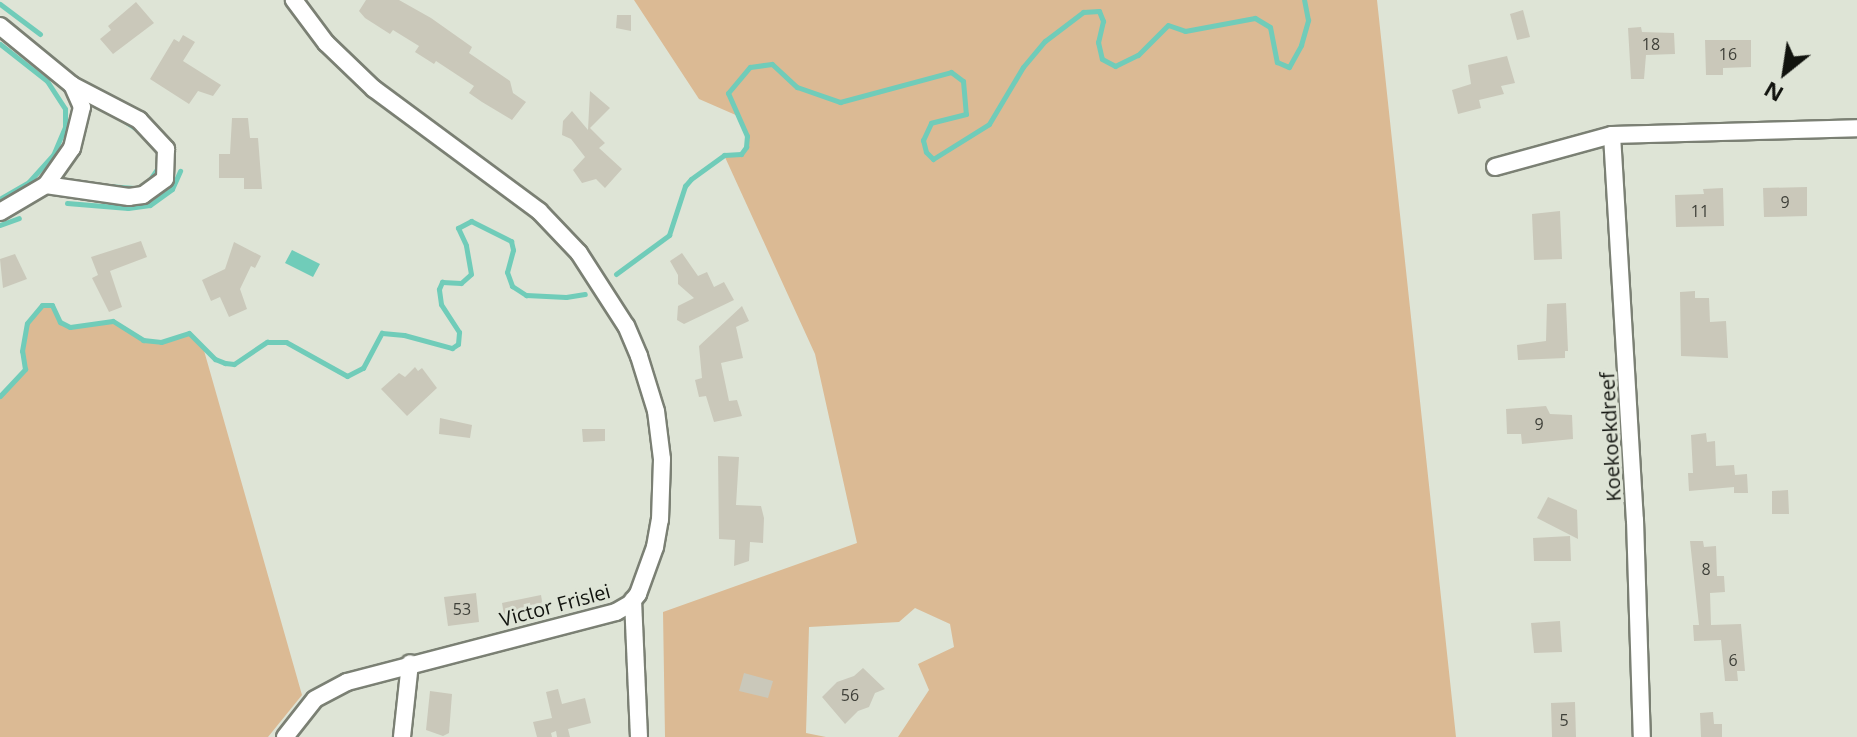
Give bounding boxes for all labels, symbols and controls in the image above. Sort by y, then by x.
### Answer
north arrow [1745,32,1825,112]
house number: 18 [1642,34,1660,54]
house number: 16 [1719,44,1737,64]
text: N [1758,75,1788,110]
house number: 9 [1780,192,1790,212]
house number: 11 [1691,201,1709,221]
street label: Koekoekdreef [1595,372,1625,502]
house number: 9 [1534,414,1544,434]
house number: 8 [1701,559,1711,579]
street label: Victor Frislei [497,579,613,631]
house number: 53 [453,599,471,619]
house number: 6 [1728,650,1738,670]
house number: 56 [841,685,859,705]
house number: 5 [1559,710,1569,730]

